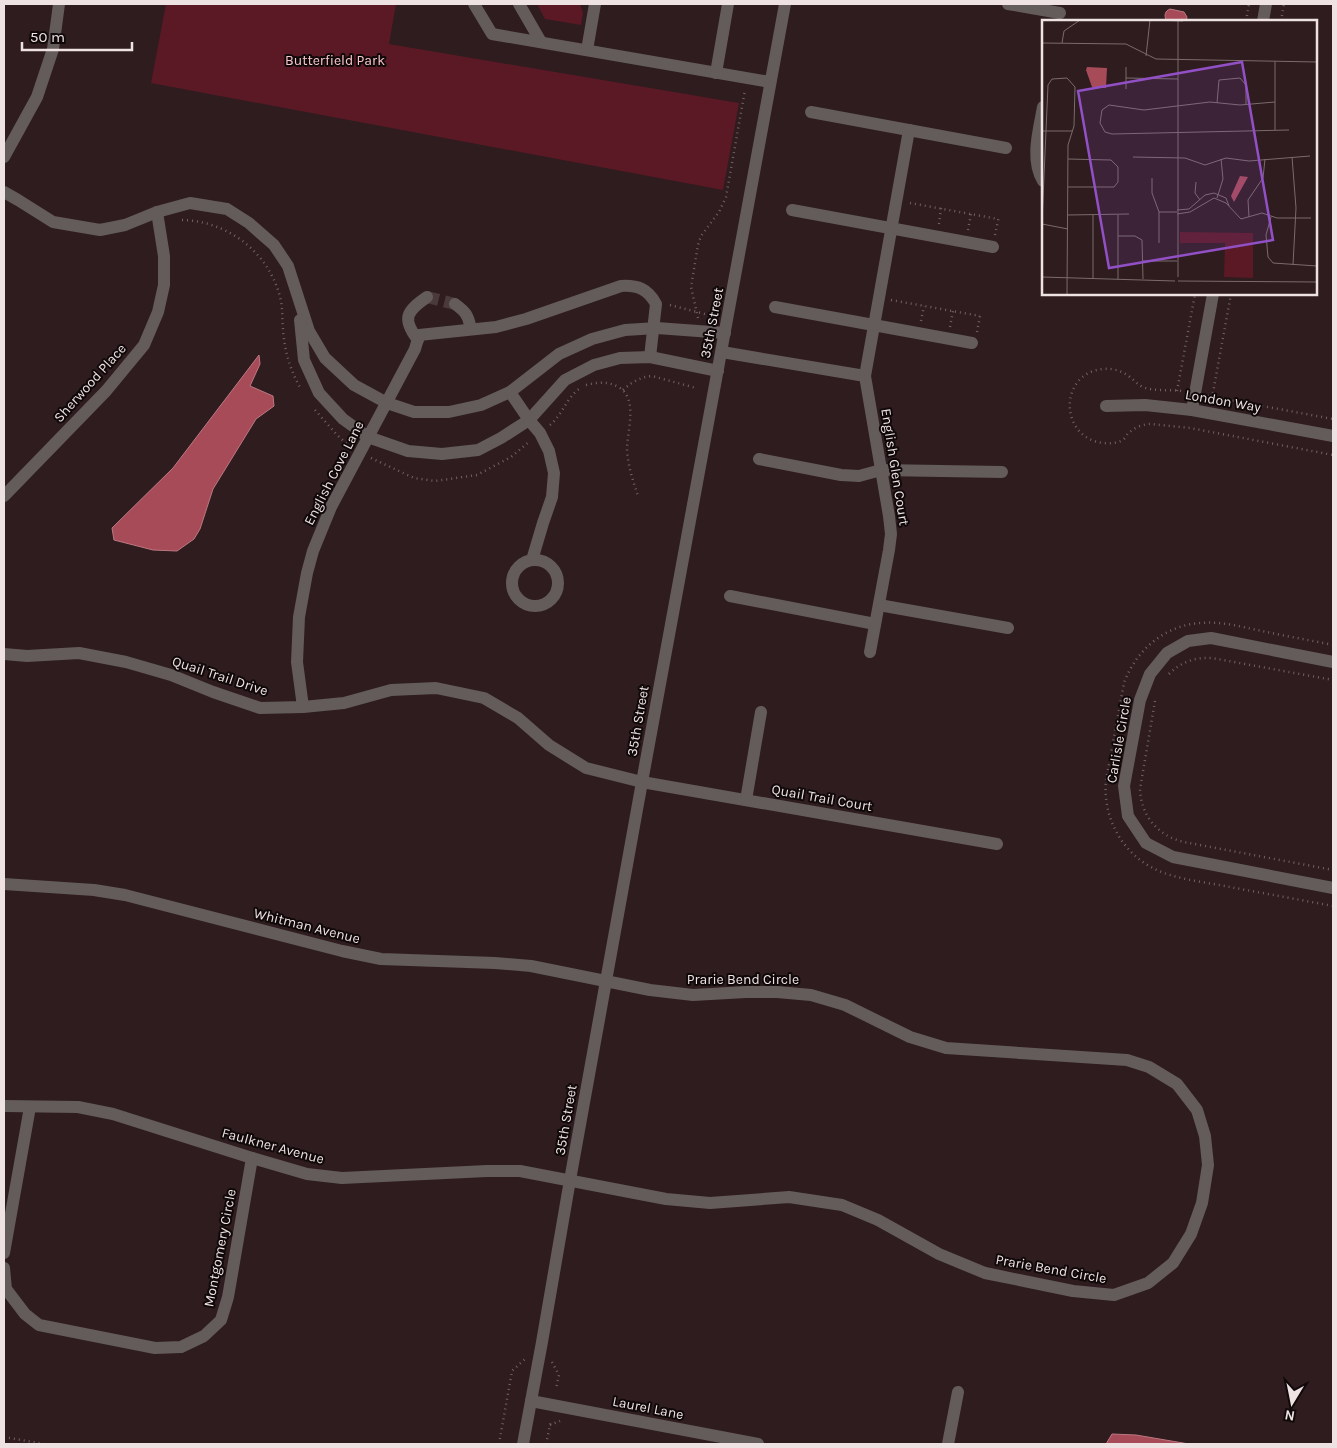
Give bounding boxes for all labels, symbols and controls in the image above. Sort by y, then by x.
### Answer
scale bar [22,20,132,52]
inset map [1042,20,1317,295]
text: 50 m [30,28,65,46]
park label: Butterfield Park [285,52,385,69]
street label: 35th Street [697,286,727,360]
street label: Sherwood Place [50,340,130,426]
street label: London Way [1184,386,1263,416]
street label: English Glen Court [877,407,913,527]
street label: English Cove Lane [300,418,368,528]
street label: Quail Trail Drive [170,653,270,699]
street label: 35th Street [623,684,653,758]
street label: Carlisle Circle [1103,695,1135,785]
street label: Quail Trail Court [770,781,874,815]
street label: Whitman Avenue [252,905,362,947]
street label: Prarie Bend Circle [687,971,799,988]
street label: 35th Street [551,1083,581,1157]
street label: Faulkner Avenue [220,1124,326,1168]
street label: Montgomery Circle [200,1187,240,1309]
street label: Prarie Bend Circle [994,1251,1108,1287]
north arrow [1267,1378,1317,1428]
street label: Laurel Lane [611,1393,685,1423]
text: N [1283,1406,1296,1425]

